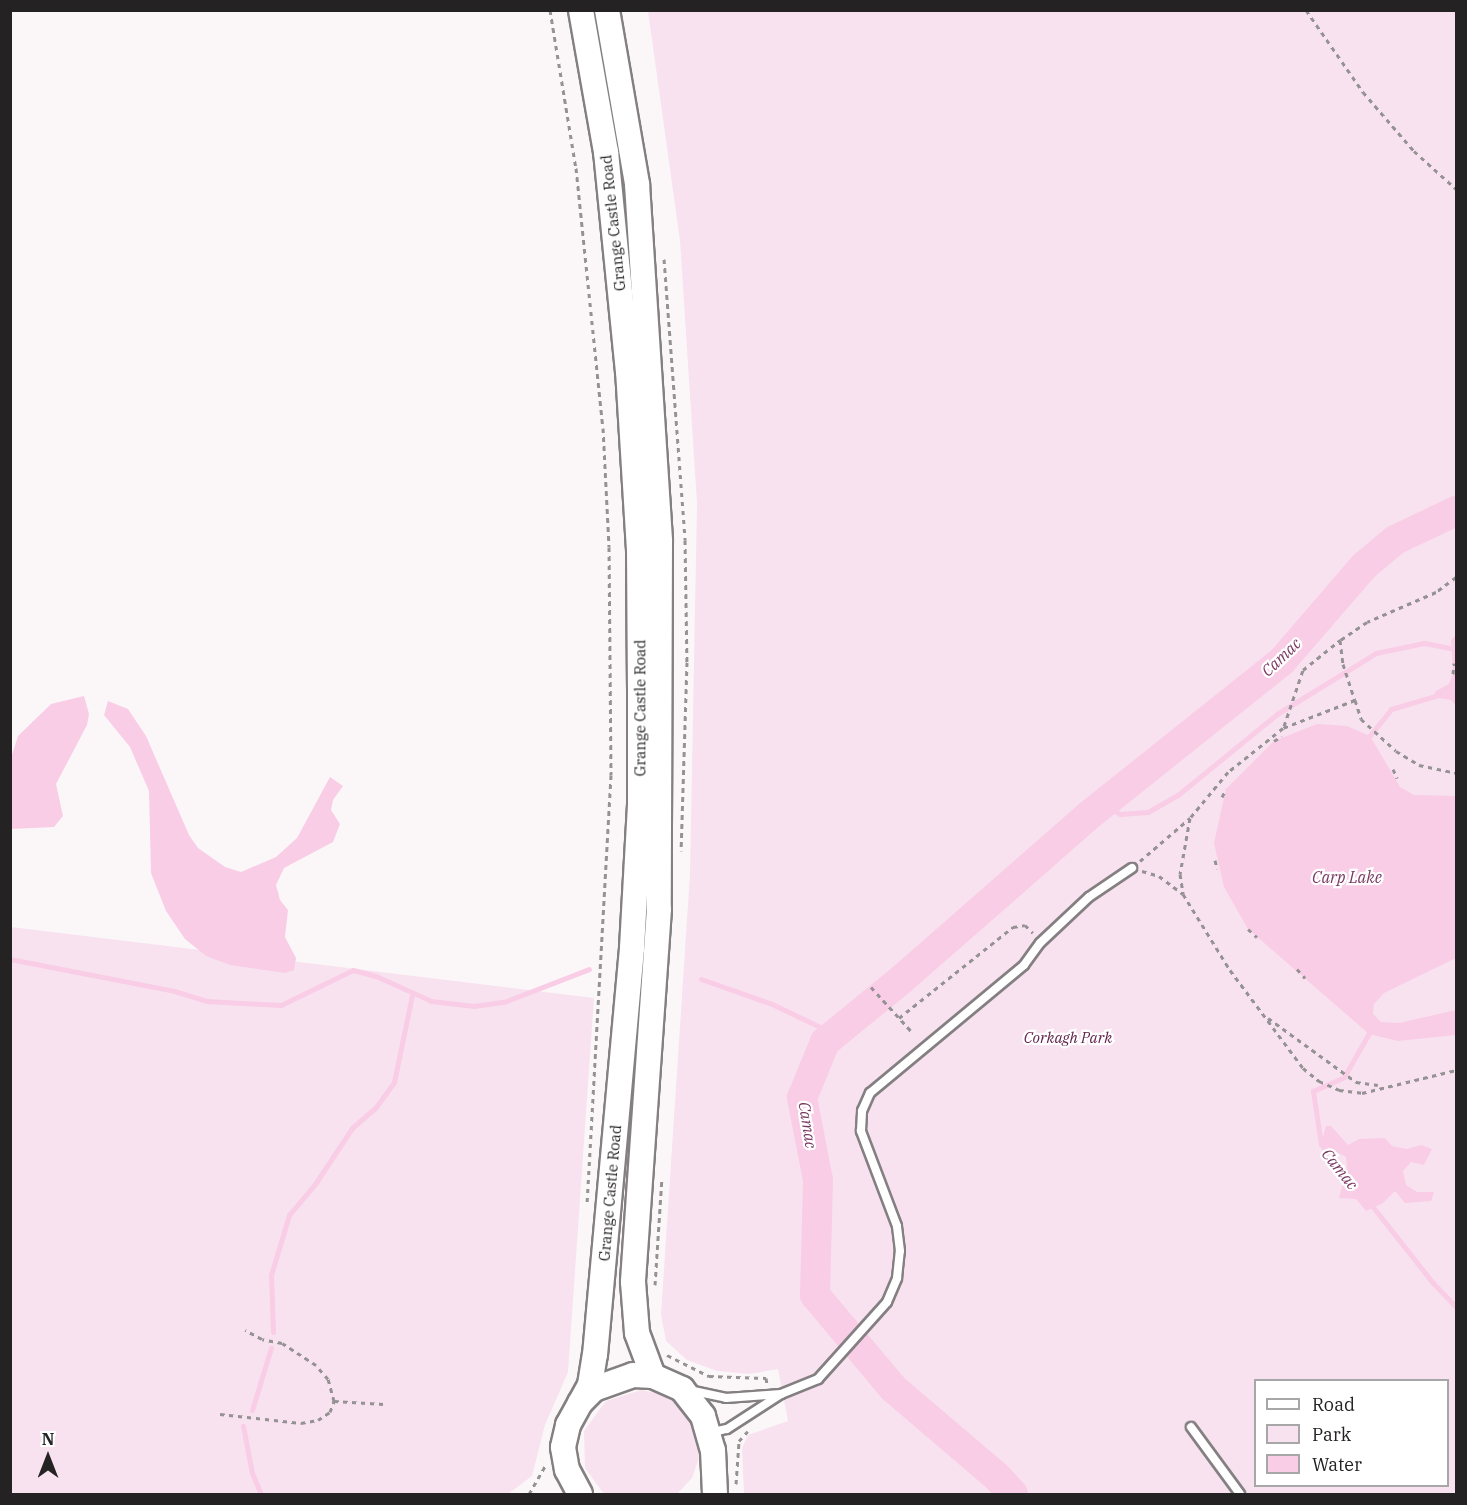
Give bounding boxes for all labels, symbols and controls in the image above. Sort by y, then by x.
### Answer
street label: Grange Castle Road [597,154,629,292]
water label: Camac [1257,634,1305,680]
street label: Grange Castle Road [631,640,649,776]
water label: Carp Lake [1312,867,1382,887]
park label: Corkagh Park [1024,1029,1112,1047]
water label: Camac [795,1100,821,1150]
street label: Grange Castle Road [595,1124,625,1262]
water label: Camac [1318,1145,1362,1193]
legend [1254,1379,1449,1487]
text: Road [1312,1393,1355,1416]
text: Park [1312,1423,1351,1446]
north arrow [18,1427,78,1487]
text: N [42,1429,54,1449]
text: Water [1312,1453,1362,1476]

